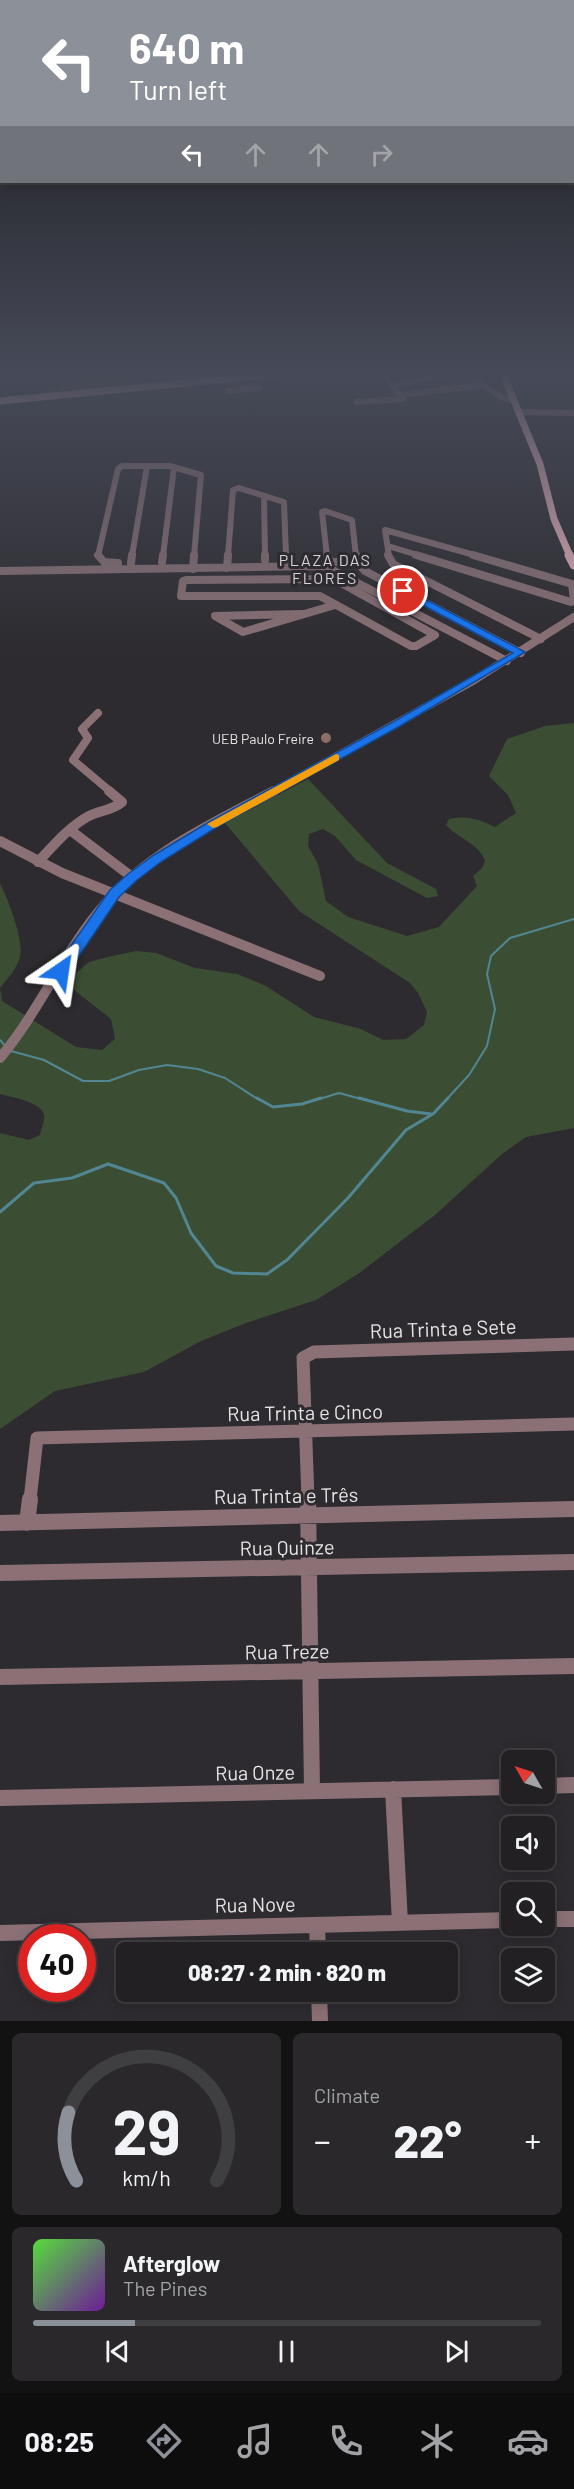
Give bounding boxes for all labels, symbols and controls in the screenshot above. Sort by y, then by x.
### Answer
text: 640 m [129,22,244,72]
icon: left [30,24,108,102]
text: Turn left [129,73,227,105]
icon: left [176,138,209,171]
icon: ahead [239,138,272,171]
icon: ahead [302,138,335,171]
icon: right [365,138,398,171]
district label: PLAZA DAS FLORES [279,550,371,587]
pin [377,565,428,616]
icon: arrive [386,574,419,607]
place label: UEB Paulo Freire [212,730,314,747]
marker: UEB Paulo Freire [319,731,333,745]
position arrow [29,939,93,1003]
street label: Rua Trinta e Sete [369,1313,517,1343]
street label: Rua Trinta e Cinco [227,1399,383,1425]
street label: Rua Trinta e Três [214,1482,358,1508]
street label: Rua Quinze [239,1534,335,1560]
street label: Rua Treze [244,1638,330,1664]
north arrow [501,1750,555,1804]
map controls [501,1750,555,2002]
street label: Rua Onze [215,1759,295,1785]
button: sound [501,1816,555,1870]
button: search [501,1882,555,1936]
street label: Rua Nove [214,1891,296,1917]
speed limit sign: 40 [18,1924,96,2002]
button: layers [501,1948,555,2002]
text: 08:27 · 2 min · 820 m [188,1959,386,1985]
text: Climate [314,2083,380,2107]
text: 29 [112,2093,181,2167]
text: 22° [394,2113,461,2167]
text: − [314,2120,331,2160]
text: + [524,2120,541,2160]
text: km/h [122,2165,171,2190]
text: Afterglow [123,2250,220,2276]
text: The Pines [123,2276,207,2300]
icon: previous [101,2335,134,2368]
icon: pause [270,2335,303,2368]
icon: next [440,2335,473,2368]
icon: directions [143,2420,185,2462]
icon: music [234,2420,276,2462]
icon: phone [325,2420,367,2462]
icon: climate [416,2420,458,2462]
icon: car [507,2420,549,2462]
text: 08:25 [25,2425,94,2457]

